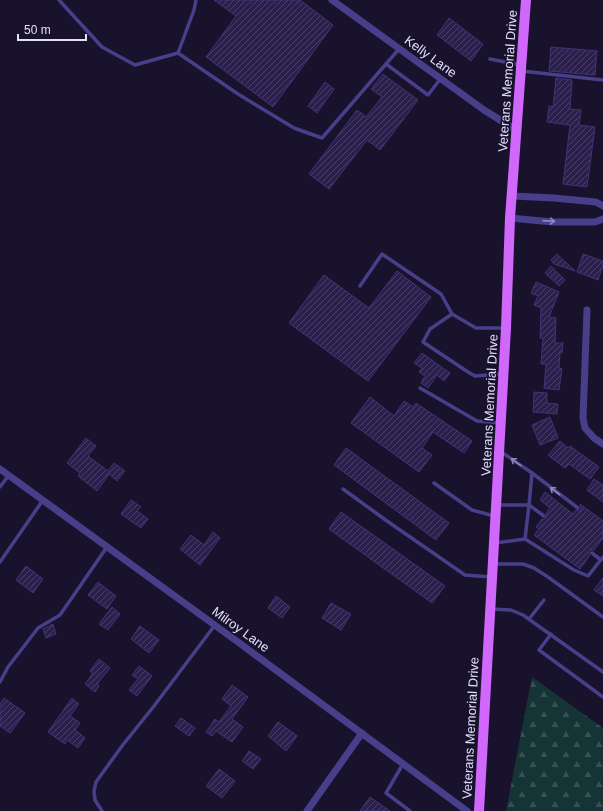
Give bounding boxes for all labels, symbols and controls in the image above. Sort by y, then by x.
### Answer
street label: Veterans Memorial Drive [495,10,520,153]
scale bar [18,16,86,42]
text: 50 m [24,23,51,37]
street label: Kelly Lane [402,32,460,80]
one-way arrow [542,218,555,225]
street label: Veterans Memorial Drive [478,334,501,476]
one-way arrow [511,458,522,466]
one-way arrow [550,486,561,495]
street label: Milroy Lane [209,604,272,655]
street label: Veterans Memorial Drive [459,657,482,799]

